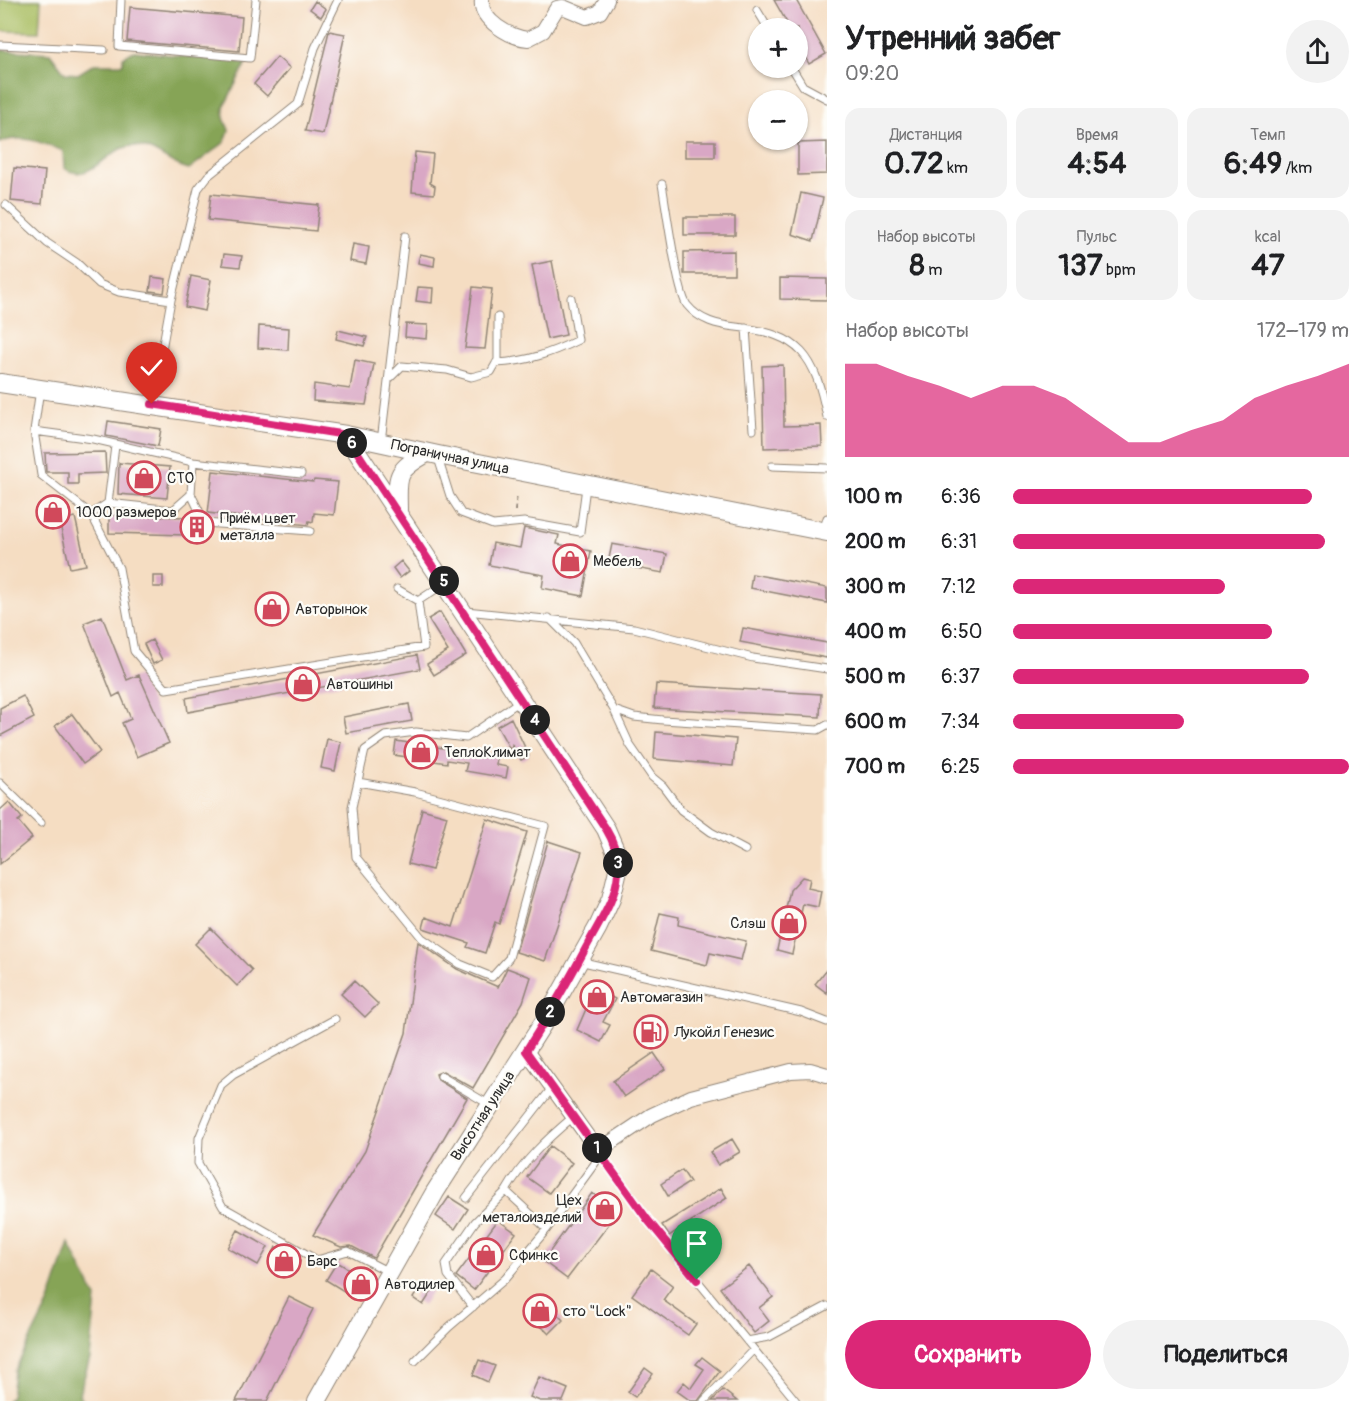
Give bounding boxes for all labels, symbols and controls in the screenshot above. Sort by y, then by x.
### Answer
map controls [748,18,808,150]
button: + [748,18,808,78]
text: Утренний забег [845,18,1061,59]
button: share [1286,20,1349,83]
text: 09:20 [845,61,899,86]
button: − [748,90,808,150]
text: Дистанция [890,125,962,145]
text: Время [1076,125,1118,145]
text: Темп [1250,125,1286,145]
text: 0.72 [884,145,944,182]
text: 4:54 [1067,145,1127,182]
text: 6:49 [1224,145,1282,182]
text: km [944,158,968,178]
text: /km [1282,158,1312,178]
text: Набор высоты [876,227,976,247]
text: Пульс [1077,227,1117,247]
text: kcal [1255,227,1281,247]
text: 8 [910,247,925,284]
text: 137 [1058,247,1103,284]
text: 47 [1251,247,1285,284]
text: m [925,260,942,280]
text: bpm [1103,260,1136,280]
text: Набор высоты [845,318,969,343]
text: 172–179 m [1257,318,1349,343]
pin [126,342,177,404]
icon: check [135,351,168,384]
pin: 6 [337,428,367,458]
text: 6 [347,433,357,453]
street label: Пограничная улица [389,435,511,479]
shop icon: СТО [126,460,162,496]
place label: СТО [167,469,194,488]
text: 100 m [845,484,902,509]
text: 6:36 [941,484,981,509]
shop icon: 1000 размеров [35,494,71,530]
place label: 1000 размеров [76,503,177,522]
building icon: Приём цвет металла [179,509,215,545]
place label: Приём цвет металла [220,509,296,545]
text: 200 m [845,529,906,554]
text: 6:31 [941,529,977,554]
shop icon: Мебель [552,543,588,579]
place label: Мебель [593,552,642,571]
pin: 5 [429,566,459,596]
text: 5 [440,571,448,591]
text: 300 m [845,574,906,599]
text: 7:12 [941,574,976,599]
shop icon: Авторынок [254,591,290,627]
place label: Авторынок [295,600,368,619]
text: 400 m [845,619,906,644]
text: 6:50 [941,619,982,644]
text: 500 m [845,664,905,689]
text: 6:37 [941,664,980,689]
shop icon: Автошины [285,666,321,702]
place label: Автошины [326,675,393,694]
pin: 4 [520,705,550,735]
text: 600 m [845,709,906,734]
text: 7:34 [941,709,980,734]
text: 4 [530,710,540,730]
shop icon: ТеплоКлимат [403,734,439,770]
place label: ТеплоКлимат [444,743,531,762]
text: 700 m [845,754,905,779]
text: 6:25 [941,754,980,779]
pin: 3 [603,848,633,878]
text: 3 [614,853,622,873]
shop icon: Слэш [771,905,807,941]
place label: Слэш [730,914,766,933]
shop icon: Автомагазин [579,979,615,1015]
place label: Автомагазин [620,988,703,1007]
pin: 2 [535,997,565,1027]
text: 2 [546,1002,554,1022]
fuel station icon: Лукойл Генезис [633,1014,669,1050]
place label: Лукойл Генезис [673,1023,775,1042]
street label: Высотная улица [447,1067,519,1165]
pin: 1 [582,1133,612,1163]
text: 1 [594,1138,600,1158]
place label: Цех металоизделий [482,1191,582,1227]
shop icon: Цех металоизделий [587,1191,623,1227]
pin [671,1218,722,1280]
icon: arrive [680,1227,713,1260]
shop icon: Сфинкс [468,1237,504,1273]
shop icon: Барс [266,1243,302,1279]
place label: Сфинкс [509,1246,559,1265]
place label: Барс [307,1252,338,1271]
shop icon: Автодилер [343,1266,379,1302]
place label: Автодилер [384,1275,455,1294]
shop icon: сто "Lock" [522,1293,558,1329]
place label: сто "Lock" [563,1302,632,1321]
button: Сохранить [845,1320,1091,1389]
button: Поделиться [1103,1320,1349,1389]

